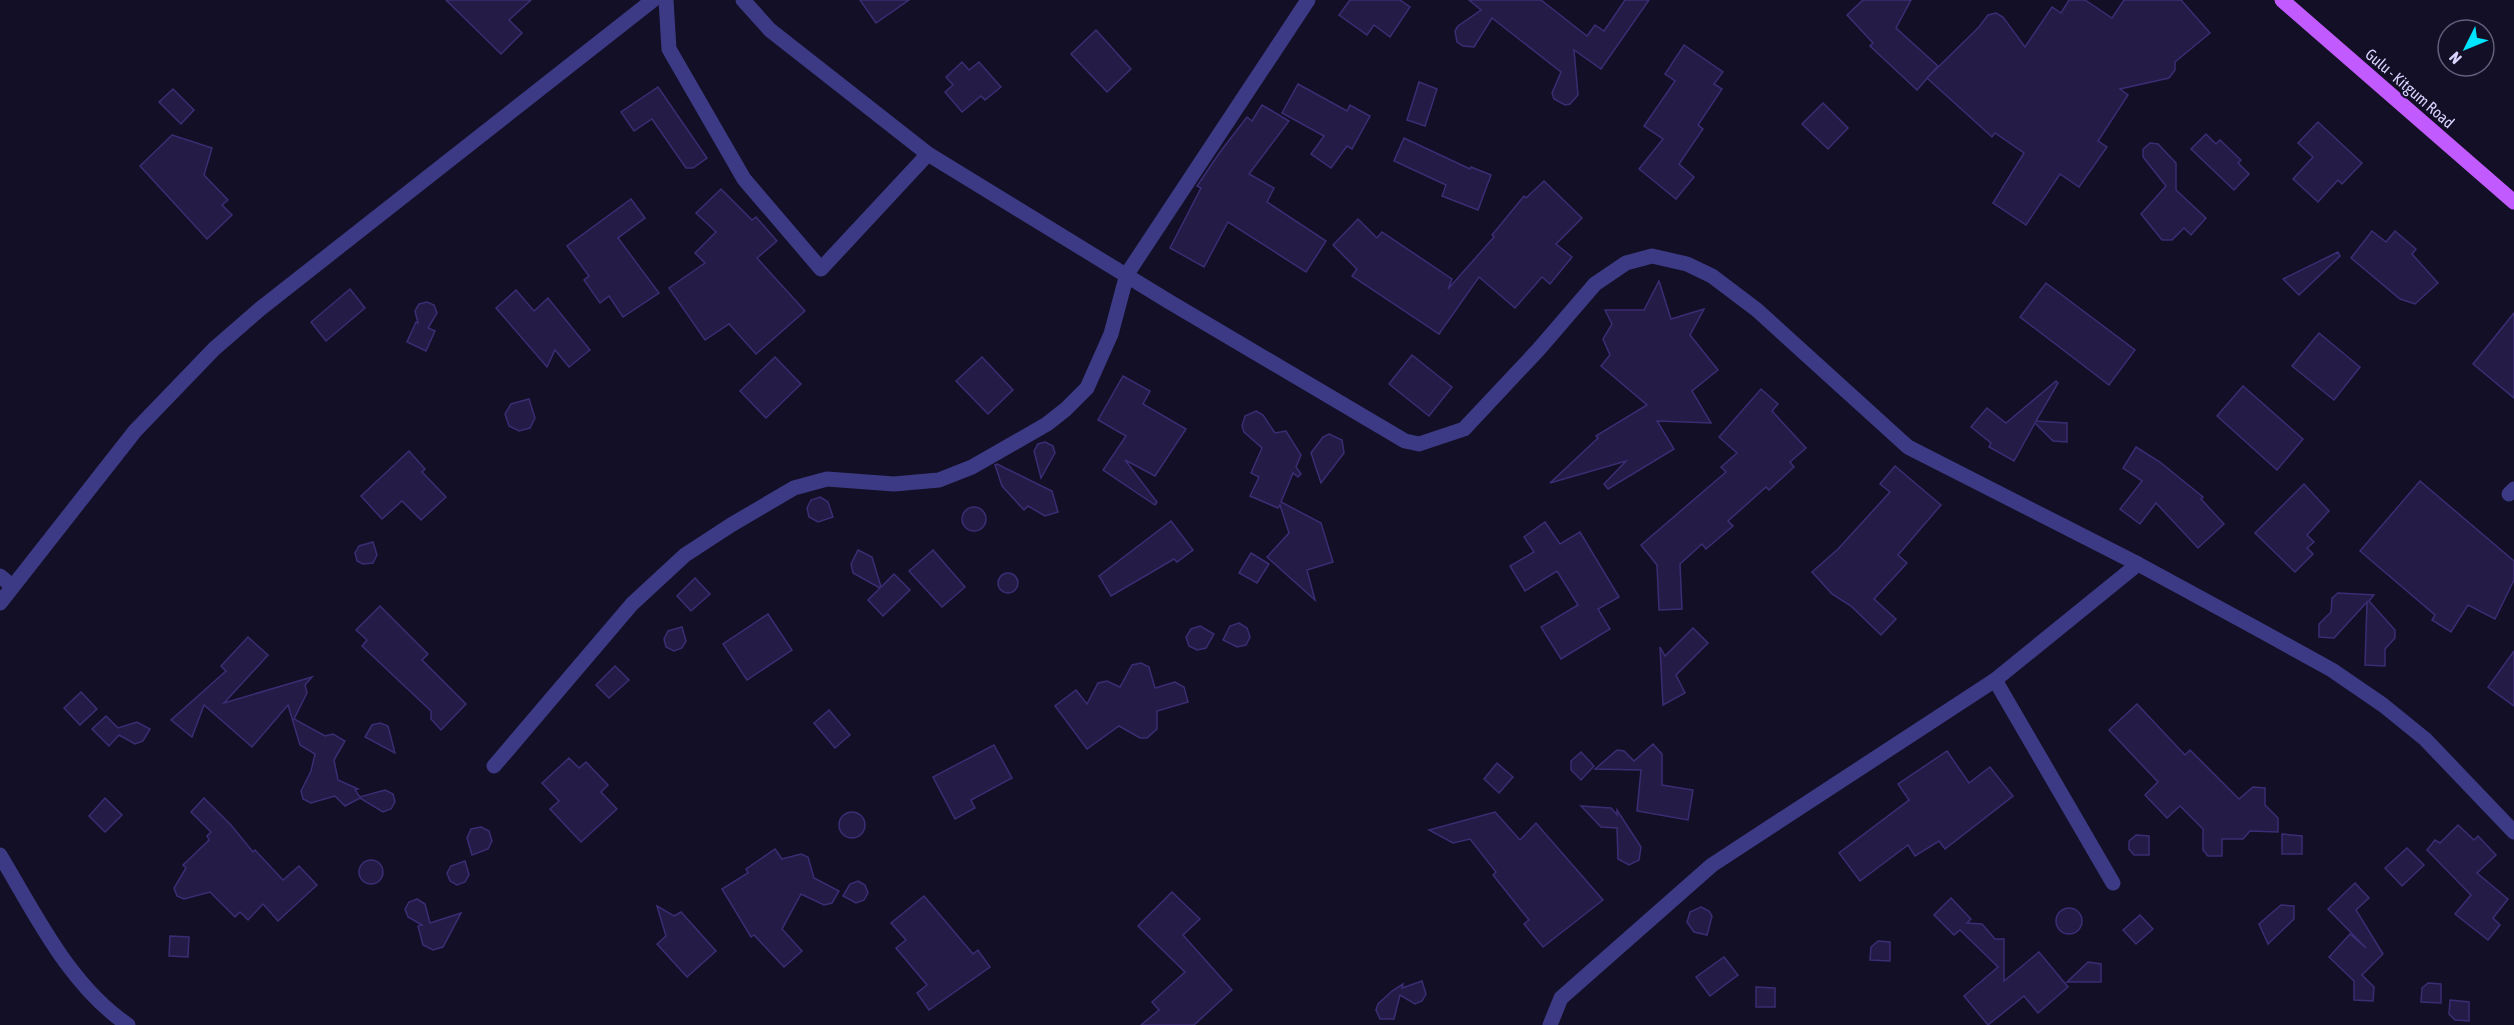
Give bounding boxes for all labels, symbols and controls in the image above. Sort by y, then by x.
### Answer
north arrow [2436,18,2496,78]
street label: Gulu - Kitgum Road [2361,45,2458,132]
text: N [2445,49,2465,68]

